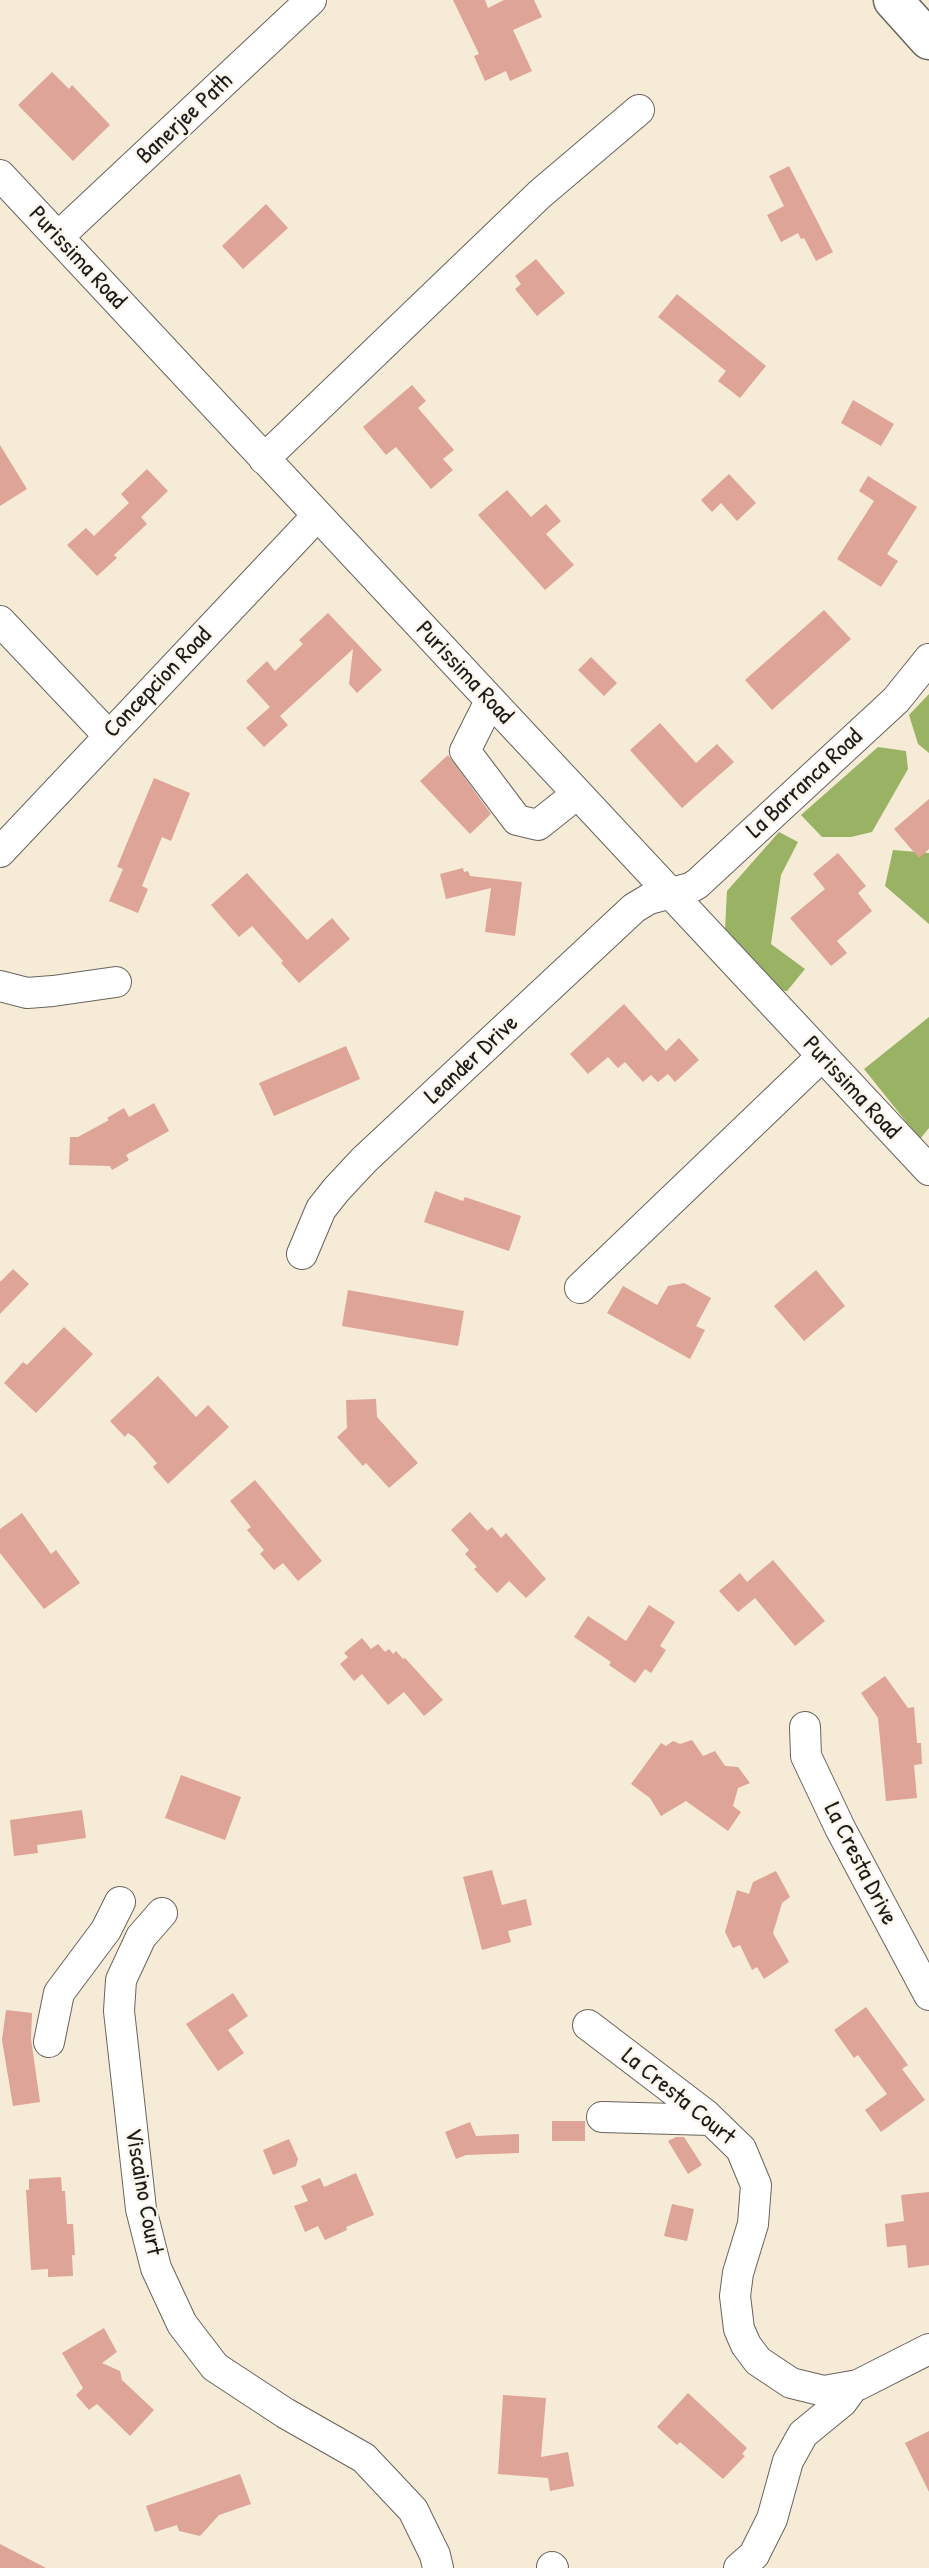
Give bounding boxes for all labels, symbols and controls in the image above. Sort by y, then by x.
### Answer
street label: Banerjee Path [131,67,239,171]
street label: Purissima Road [22,201,132,315]
street label: Purissima Road [409,616,519,730]
street label: Concepcion Road [98,622,218,744]
street label: La Barranca Road [741,723,869,845]
street label: Leander Drive [419,1009,525,1111]
street label: Purissima Road [796,1031,906,1145]
street label: La Cresta Drive [817,1798,903,1930]
street label: La Cresta Court [615,2042,741,2152]
street label: Viscaino Court [118,2126,168,2258]

